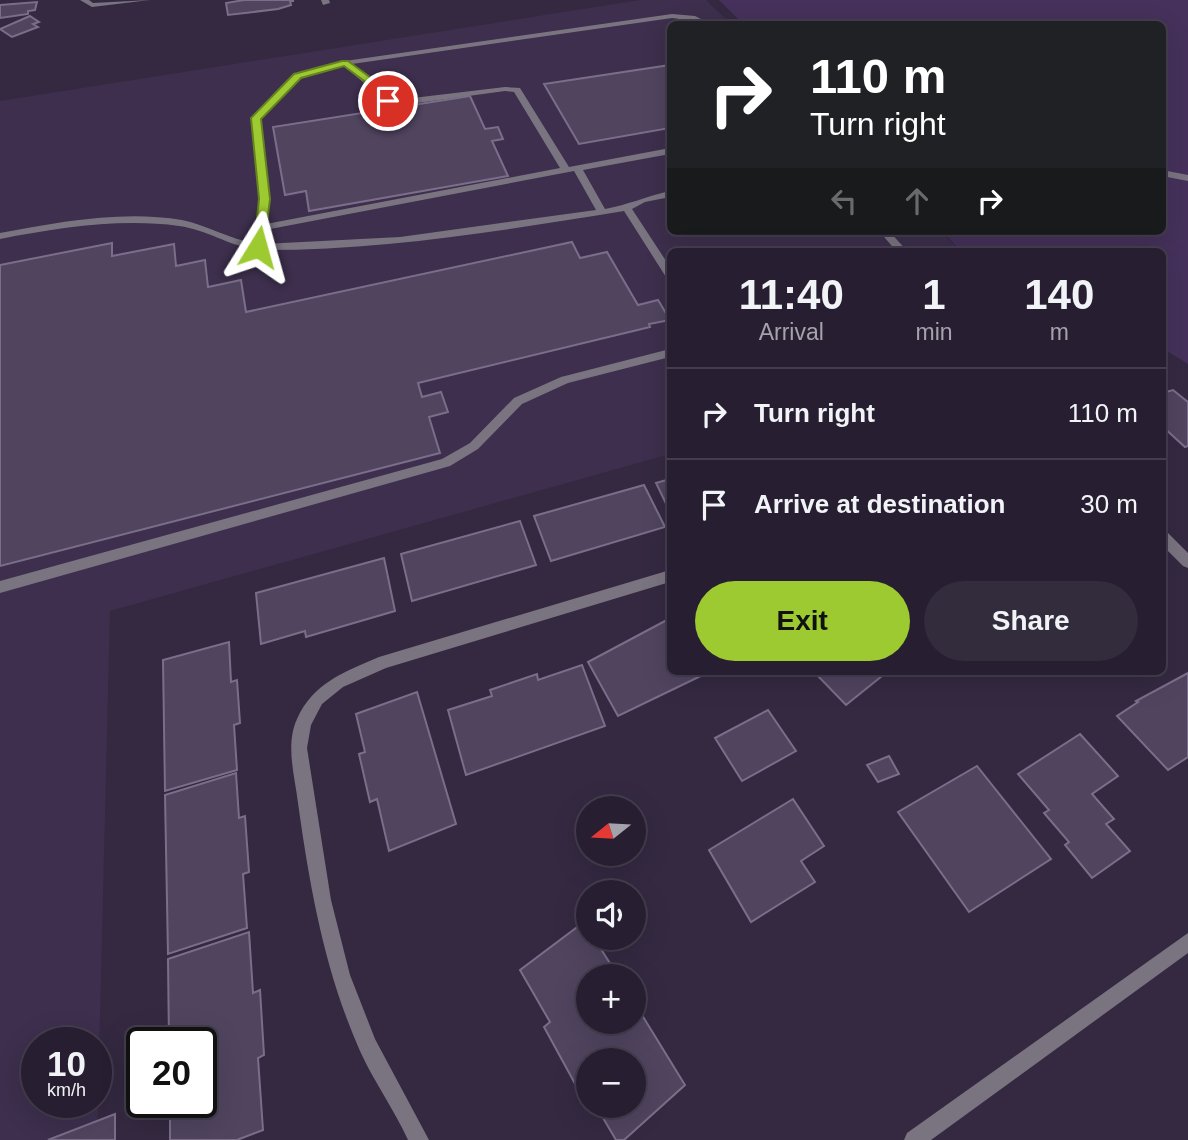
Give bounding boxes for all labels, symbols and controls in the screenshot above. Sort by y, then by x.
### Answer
icon: right [695,49,786,140]
text: 110 m [810,49,946,103]
pin [358,71,418,131]
icon: arrive [369,82,407,120]
text: Turn right [810,106,946,142]
icon: left [825,182,863,220]
icon: ahead [898,182,936,220]
icon: right [971,182,1009,220]
position arrow [221,210,295,284]
text: 11:40 [739,271,844,318]
text: 1 [922,271,946,318]
text: 140 [1024,271,1094,318]
text: Arrival [759,319,824,345]
text: min [915,319,953,345]
text: m [1050,319,1069,345]
icon: right [695,395,733,433]
text: Turn right [754,398,875,428]
text: 110 m [1068,398,1138,428]
icon: arrive [695,486,733,524]
text: Arrive at destination [754,489,1005,519]
text: 30 m [1080,489,1138,519]
button: Exit [695,581,910,661]
button: Share [924,581,1138,661]
north arrow [576,796,646,866]
map controls [576,796,646,1118]
button: sound [576,880,646,950]
button: + [576,964,646,1034]
speed limit sign: 20 [126,1027,217,1118]
text: 10 [47,1044,86,1083]
button: − [576,1048,646,1118]
text: km/h [47,1080,86,1100]

